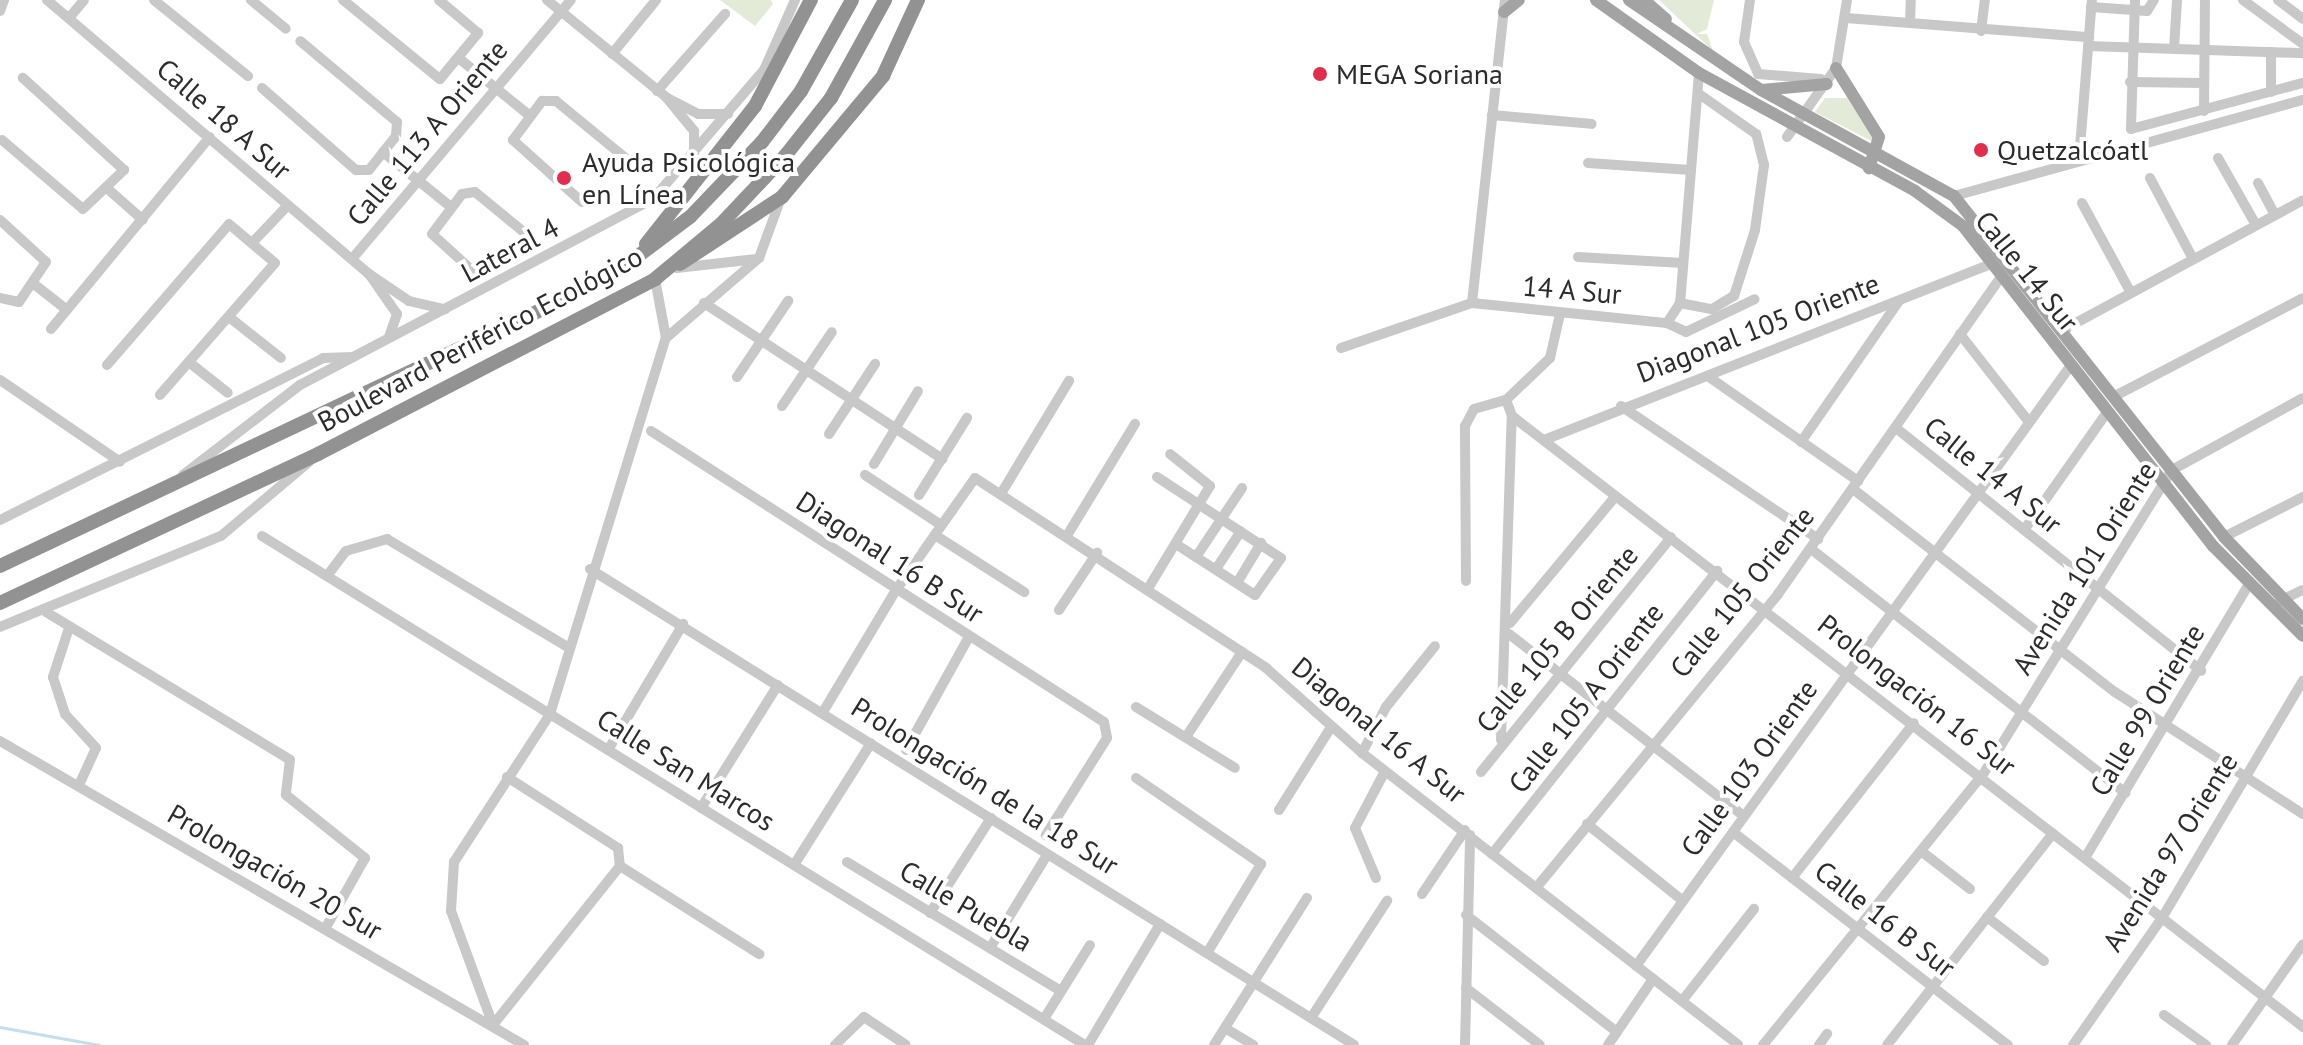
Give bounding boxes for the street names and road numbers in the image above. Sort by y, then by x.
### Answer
street label: Calle 113 A Oriente [339,33,515,233]
street label: Calle 18 A Sur [149,51,299,187]
street label: Calle 14 Sur [1968,204,2086,338]
street label: Lateral 4 [456,210,564,290]
street label: Boulevard Periférico Ecológico [312,239,648,439]
street label: Diagonal 105 Oriente [1632,266,1884,390]
street label: 14 A Sur [1520,269,1624,311]
street label: Calle 14 A Sur [1917,409,2069,541]
street label: Avenida 101 Oriente [2005,455,2163,681]
street label: Diagonal 16 B Sur [790,484,990,630]
street label: Calle 105 Oriente [1663,500,1821,684]
street label: Calle 105 B Oriente [1469,539,1645,739]
street label: Calle 105 A Oriente [1501,596,1671,800]
street label: Prolongación 16 Sur [1811,607,2023,783]
street label: Calle 99 Oriente [2082,618,2212,802]
street label: Diagonal 16 A Sur [1285,649,1473,811]
street label: Calle 103 Oriente [1674,673,1824,863]
street label: Prolongación de la 18 Sur [845,690,1125,882]
street label: Calle San Marcos [591,702,781,838]
street label: Avenida 97 Oriente [2095,746,2245,958]
street label: Prolongación 20 Sur [162,797,388,947]
street label: Calle Puebla [894,853,1038,959]
street label: Calle 16 B Sur [1808,854,1962,984]

